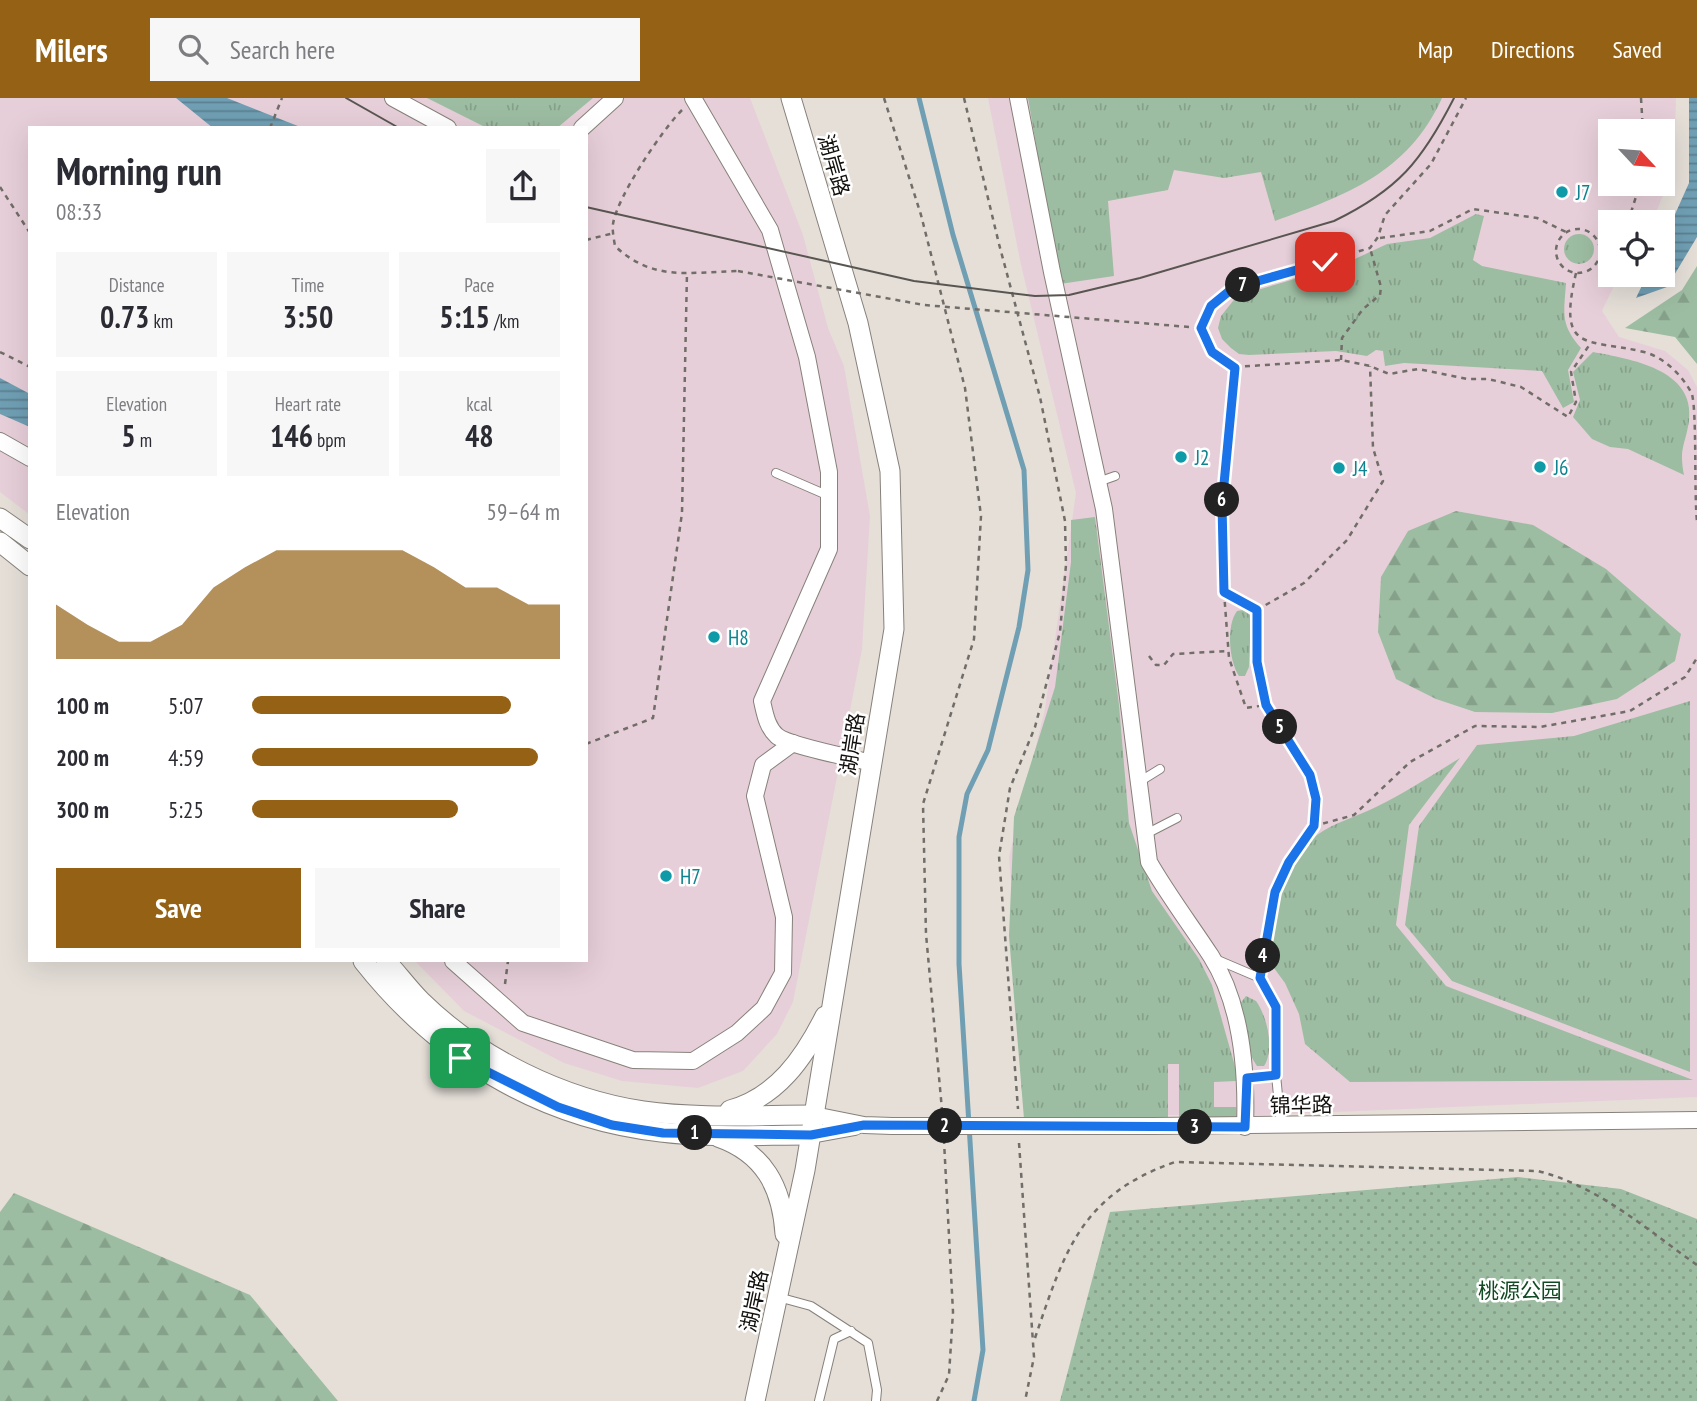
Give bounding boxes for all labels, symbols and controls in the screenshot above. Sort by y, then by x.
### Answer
search box [150,18,640,81]
text: Milers [35,28,108,71]
icon: search [174,30,212,68]
text: Search here [230,33,335,66]
text: Map [1418,34,1453,65]
text: Directions [1491,34,1575,65]
text: Saved [1613,34,1662,65]
north arrow [1598,119,1675,196]
map controls [1598,119,1675,287]
street label: 湖岸路 [812,131,856,199]
text: Morning run [56,146,222,195]
button: share [486,149,560,223]
place label: J7 [1575,179,1591,206]
marker: J7 [1554,184,1570,200]
text: 08:33 [56,197,102,226]
button: locate [1598,210,1675,287]
pin [1295,232,1355,292]
icon: check [1306,243,1344,281]
pin: 7 [1226,268,1260,302]
text: 7 [1238,272,1247,296]
text: Distance [109,273,165,297]
text: Time [292,273,324,297]
text: Pace [464,273,494,297]
text: 0.73 [100,297,149,336]
text: 3:50 [283,297,333,336]
text: 5:15 [439,297,490,336]
text: km [149,309,173,333]
text: /km [490,309,519,333]
text: Elevation [106,392,167,416]
text: Heart rate [275,392,341,416]
text: kcal [466,392,492,416]
text: 5 [121,416,136,455]
text: 146 [270,416,313,455]
text: 48 [465,416,494,455]
text: m [136,428,152,452]
text: bpm [313,428,346,452]
place label: J2 [1194,444,1210,471]
marker: J2 [1173,449,1189,465]
place label: J6 [1553,454,1569,481]
place label: J4 [1352,455,1368,482]
marker: J6 [1532,459,1548,475]
marker: J4 [1331,460,1347,476]
pin: 6 [1204,482,1240,518]
text: 6 [1217,487,1226,511]
text: Elevation [56,497,130,526]
text: 59–64 m [487,497,560,526]
place label: H8 [728,624,749,651]
marker: H8 [706,629,722,645]
text: 100 m [56,691,109,720]
text: 5:07 [168,691,204,720]
pin: 5 [1262,710,1298,744]
street label: 湖岸路 [834,711,870,777]
text: 5 [1275,714,1284,738]
text: 200 m [56,743,109,772]
text: 4:59 [168,743,204,772]
text: 300 m [56,795,109,824]
text: 5:25 [168,795,204,824]
place label: H7 [680,863,701,890]
button: Save [56,868,301,948]
button: Share [315,868,560,948]
marker: H7 [658,868,674,884]
pin: 4 [1246,938,1280,974]
text: 4 [1258,943,1267,967]
pin [430,1028,490,1088]
icon: arrive [441,1039,479,1077]
street label: 锦华路 [1269,1091,1333,1119]
pin: 2 [928,1108,962,1144]
pin: 3 [1178,1110,1212,1144]
text: 2 [940,1113,949,1137]
text: 3 [1190,1114,1199,1138]
pin: 1 [678,1116,712,1150]
text: 1 [690,1120,699,1144]
street label: 湖岸路 [734,1267,774,1335]
park label: 桃源公园 [1478,1277,1562,1304]

